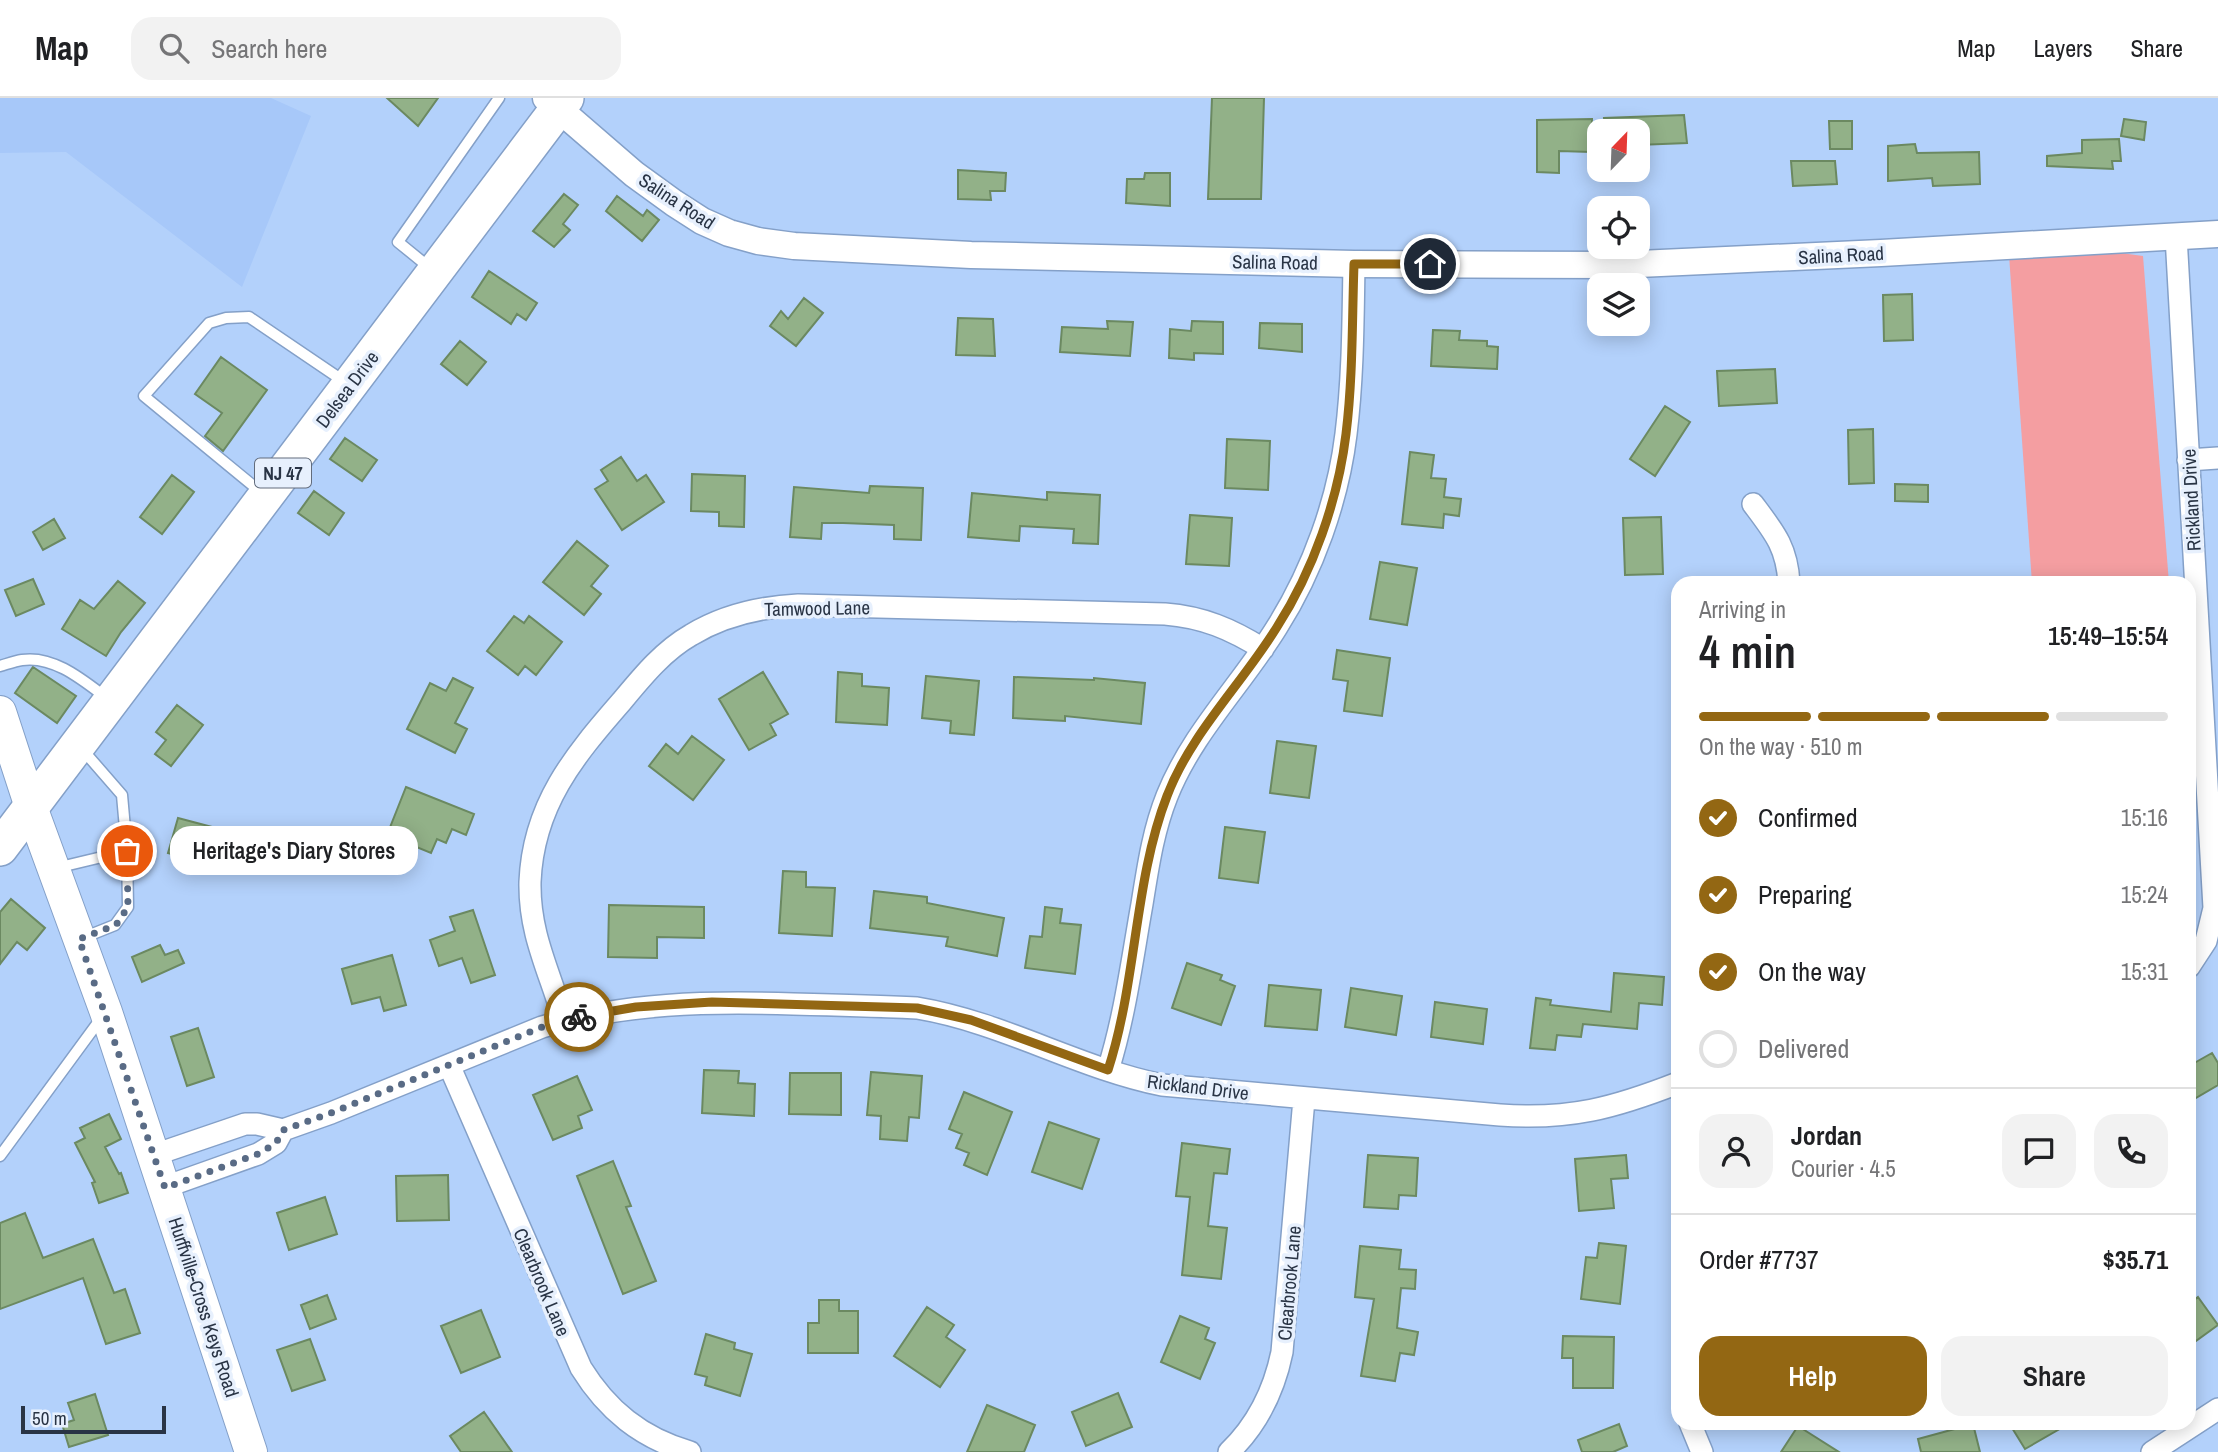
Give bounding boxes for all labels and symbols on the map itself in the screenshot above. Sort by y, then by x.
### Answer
north arrow [1587,119,1650,182]
street label: Salina Road [634,167,720,235]
pin [1400,234,1460,294]
street label: Salina Road [1798,240,1884,270]
street label: Salina Road [1232,248,1318,276]
street label: Delsea Drive [310,345,384,433]
street label: Rickland Drive [2175,448,2207,552]
road number: NJ 47 [255,458,311,488]
street label: Tamwood Lane [764,594,870,622]
pin [97,821,157,881]
callout: Heritage's Diary Stores [169,826,418,876]
courier [544,982,614,1052]
street label: Rickland Drive [1146,1068,1250,1106]
street label: Hurffville-Cross Keys Road [163,1214,245,1400]
street label: Clearbrook Lane [508,1224,576,1340]
street label: Clearbrook Lane [1271,1224,1307,1342]
scale bar [21,1403,166,1435]

